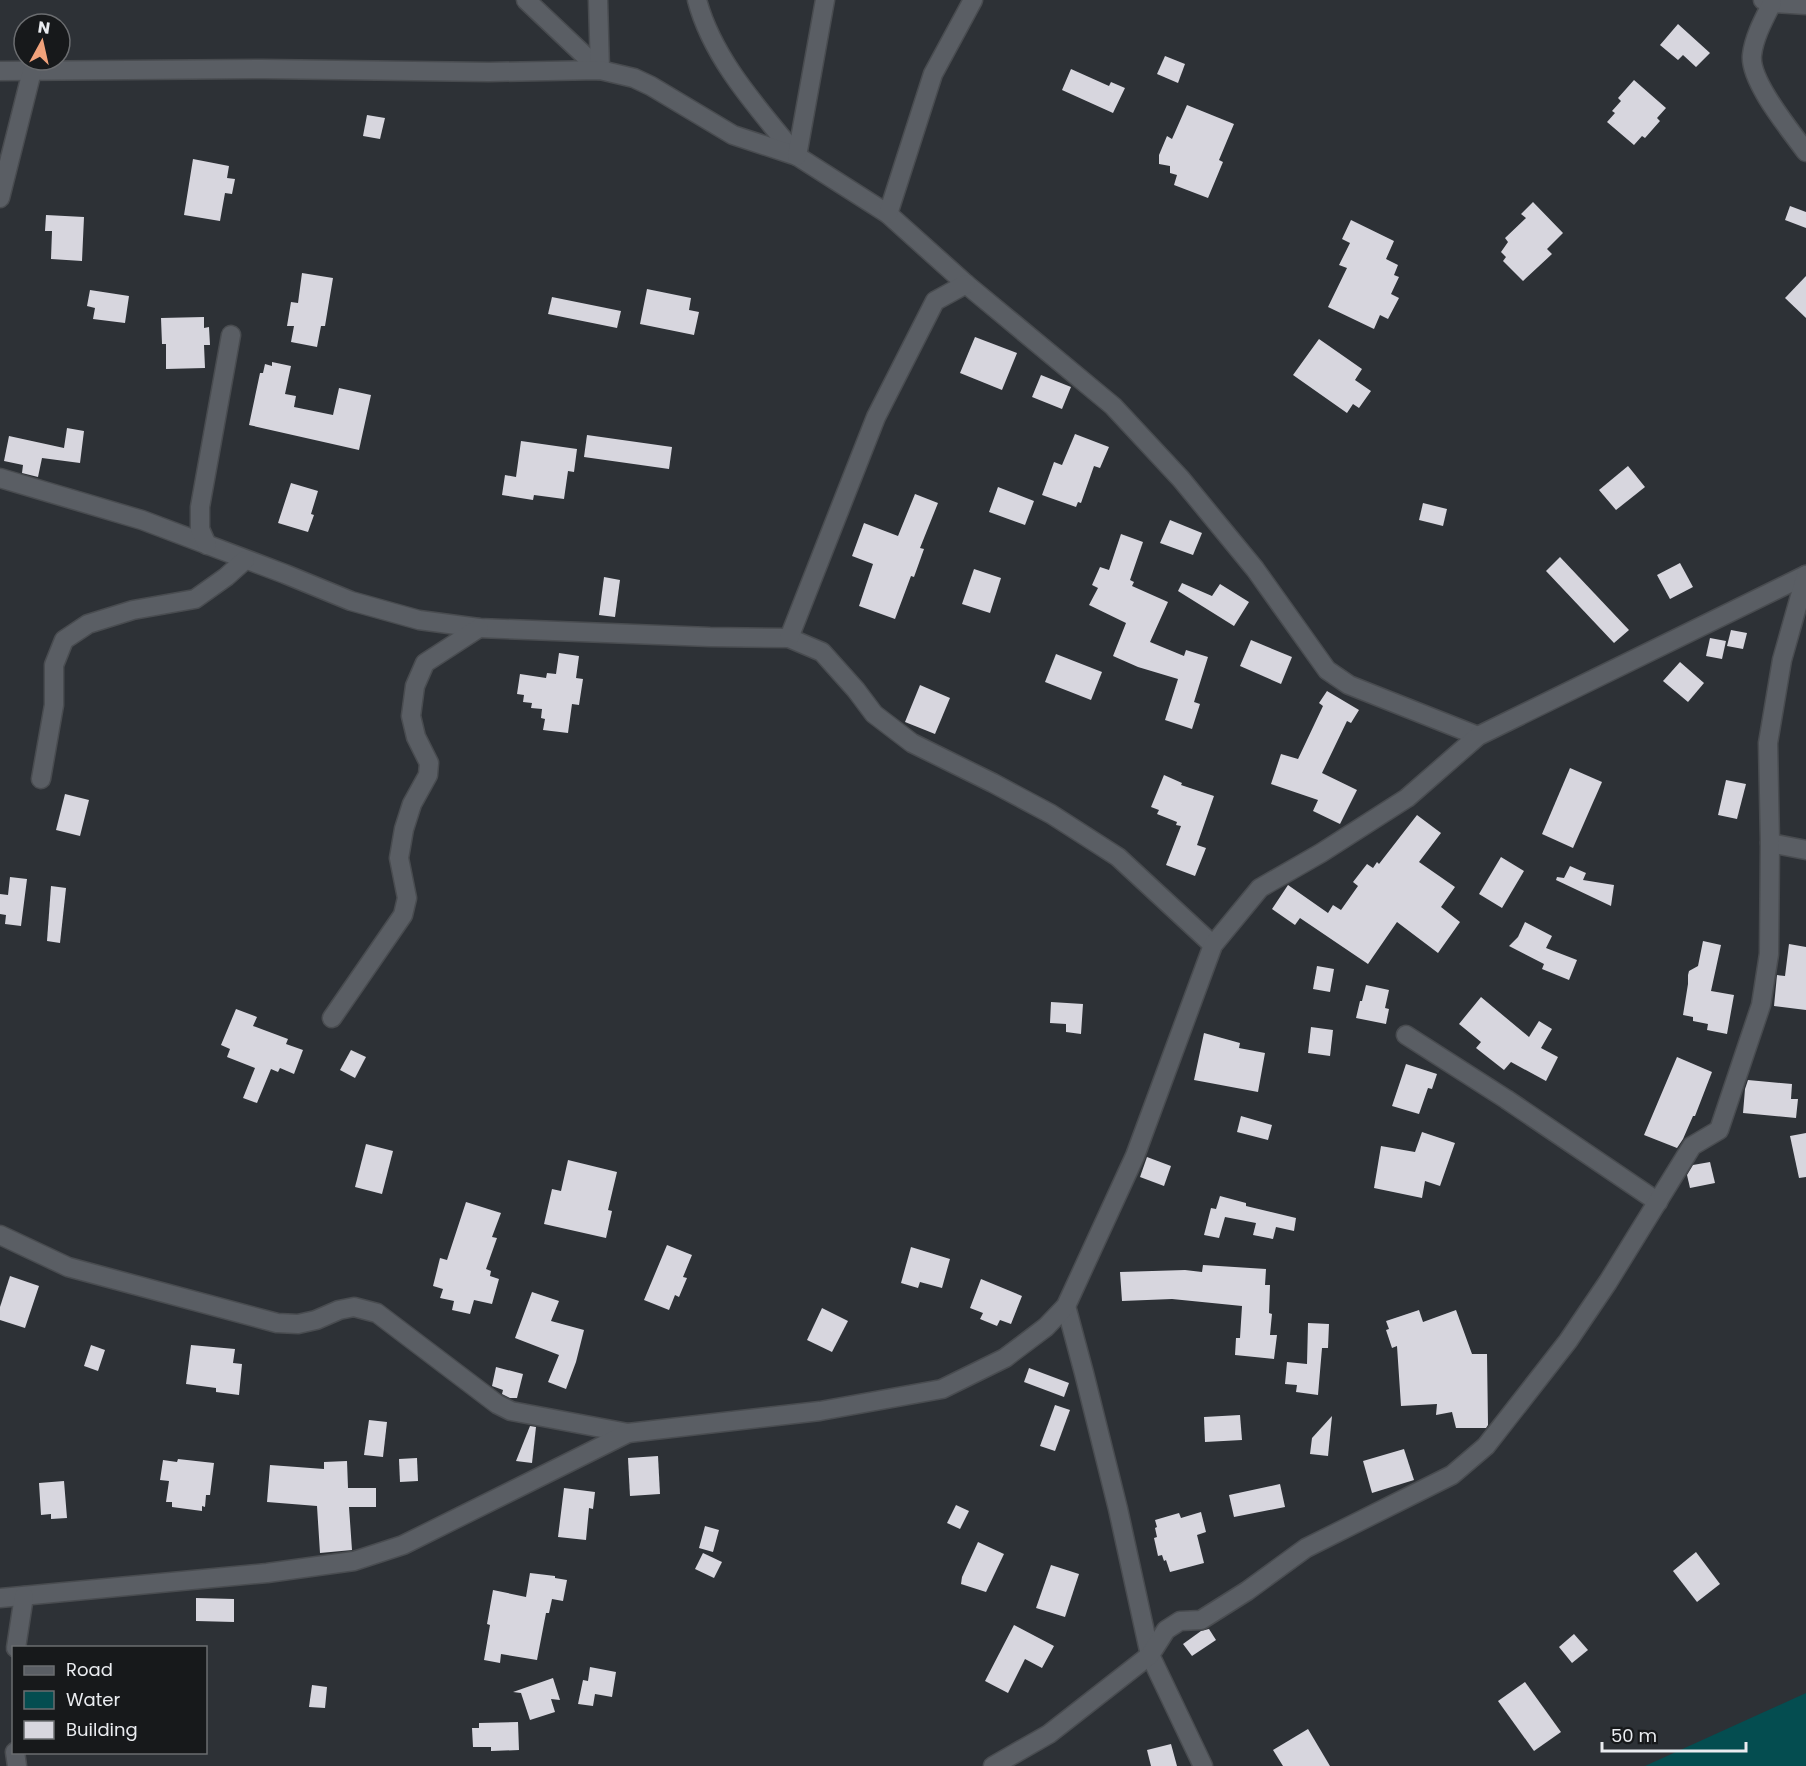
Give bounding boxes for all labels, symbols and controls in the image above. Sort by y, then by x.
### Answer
north arrow [12,12,72,72]
text: N [36,15,52,40]
legend [12,1646,207,1754]
text: Road [66,1657,113,1682]
text: Water [66,1687,120,1712]
scale bar [1602,1715,1746,1753]
text: Building [66,1717,138,1742]
text: 50 m [1611,1723,1657,1748]

